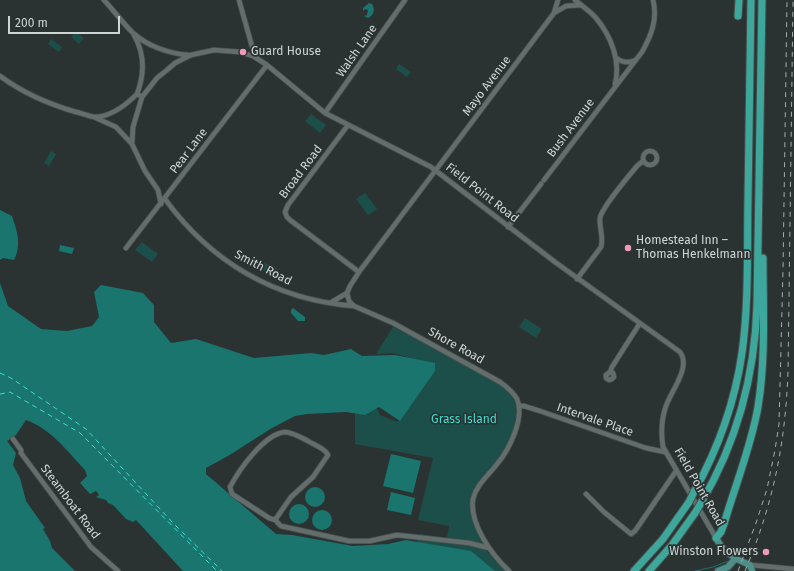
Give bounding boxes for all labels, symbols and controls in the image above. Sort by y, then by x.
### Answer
scale bar [10,8,122,34]
text: 200 m [15,16,48,30]
street label: Walsh Lane [334,22,380,80]
place label: Guard House [251,45,321,59]
marker: Guard House [238,47,248,57]
street label: Mayo Avenue [460,53,514,119]
street label: Bush Avenue [544,96,598,160]
street label: Pear Lane [167,125,211,177]
street label: Broad Road [276,143,326,201]
street label: Field Point Road [443,160,521,226]
place label: Homestead Inn – Thomas Henkelmann [636,234,750,262]
marker: Homestead Inn – Thomas Henkelmann [623,243,633,253]
street label: Smith Road [232,247,294,289]
street label: Shore Road [425,325,487,367]
street label: Intervale Place [555,400,635,440]
park label: Grass Island [431,413,497,427]
street label: Field Point Road [671,445,727,529]
street label: Steamboat Road [37,462,103,542]
place label: Winston Flowers [669,545,758,559]
marker: Winston Flowers [761,547,771,557]

